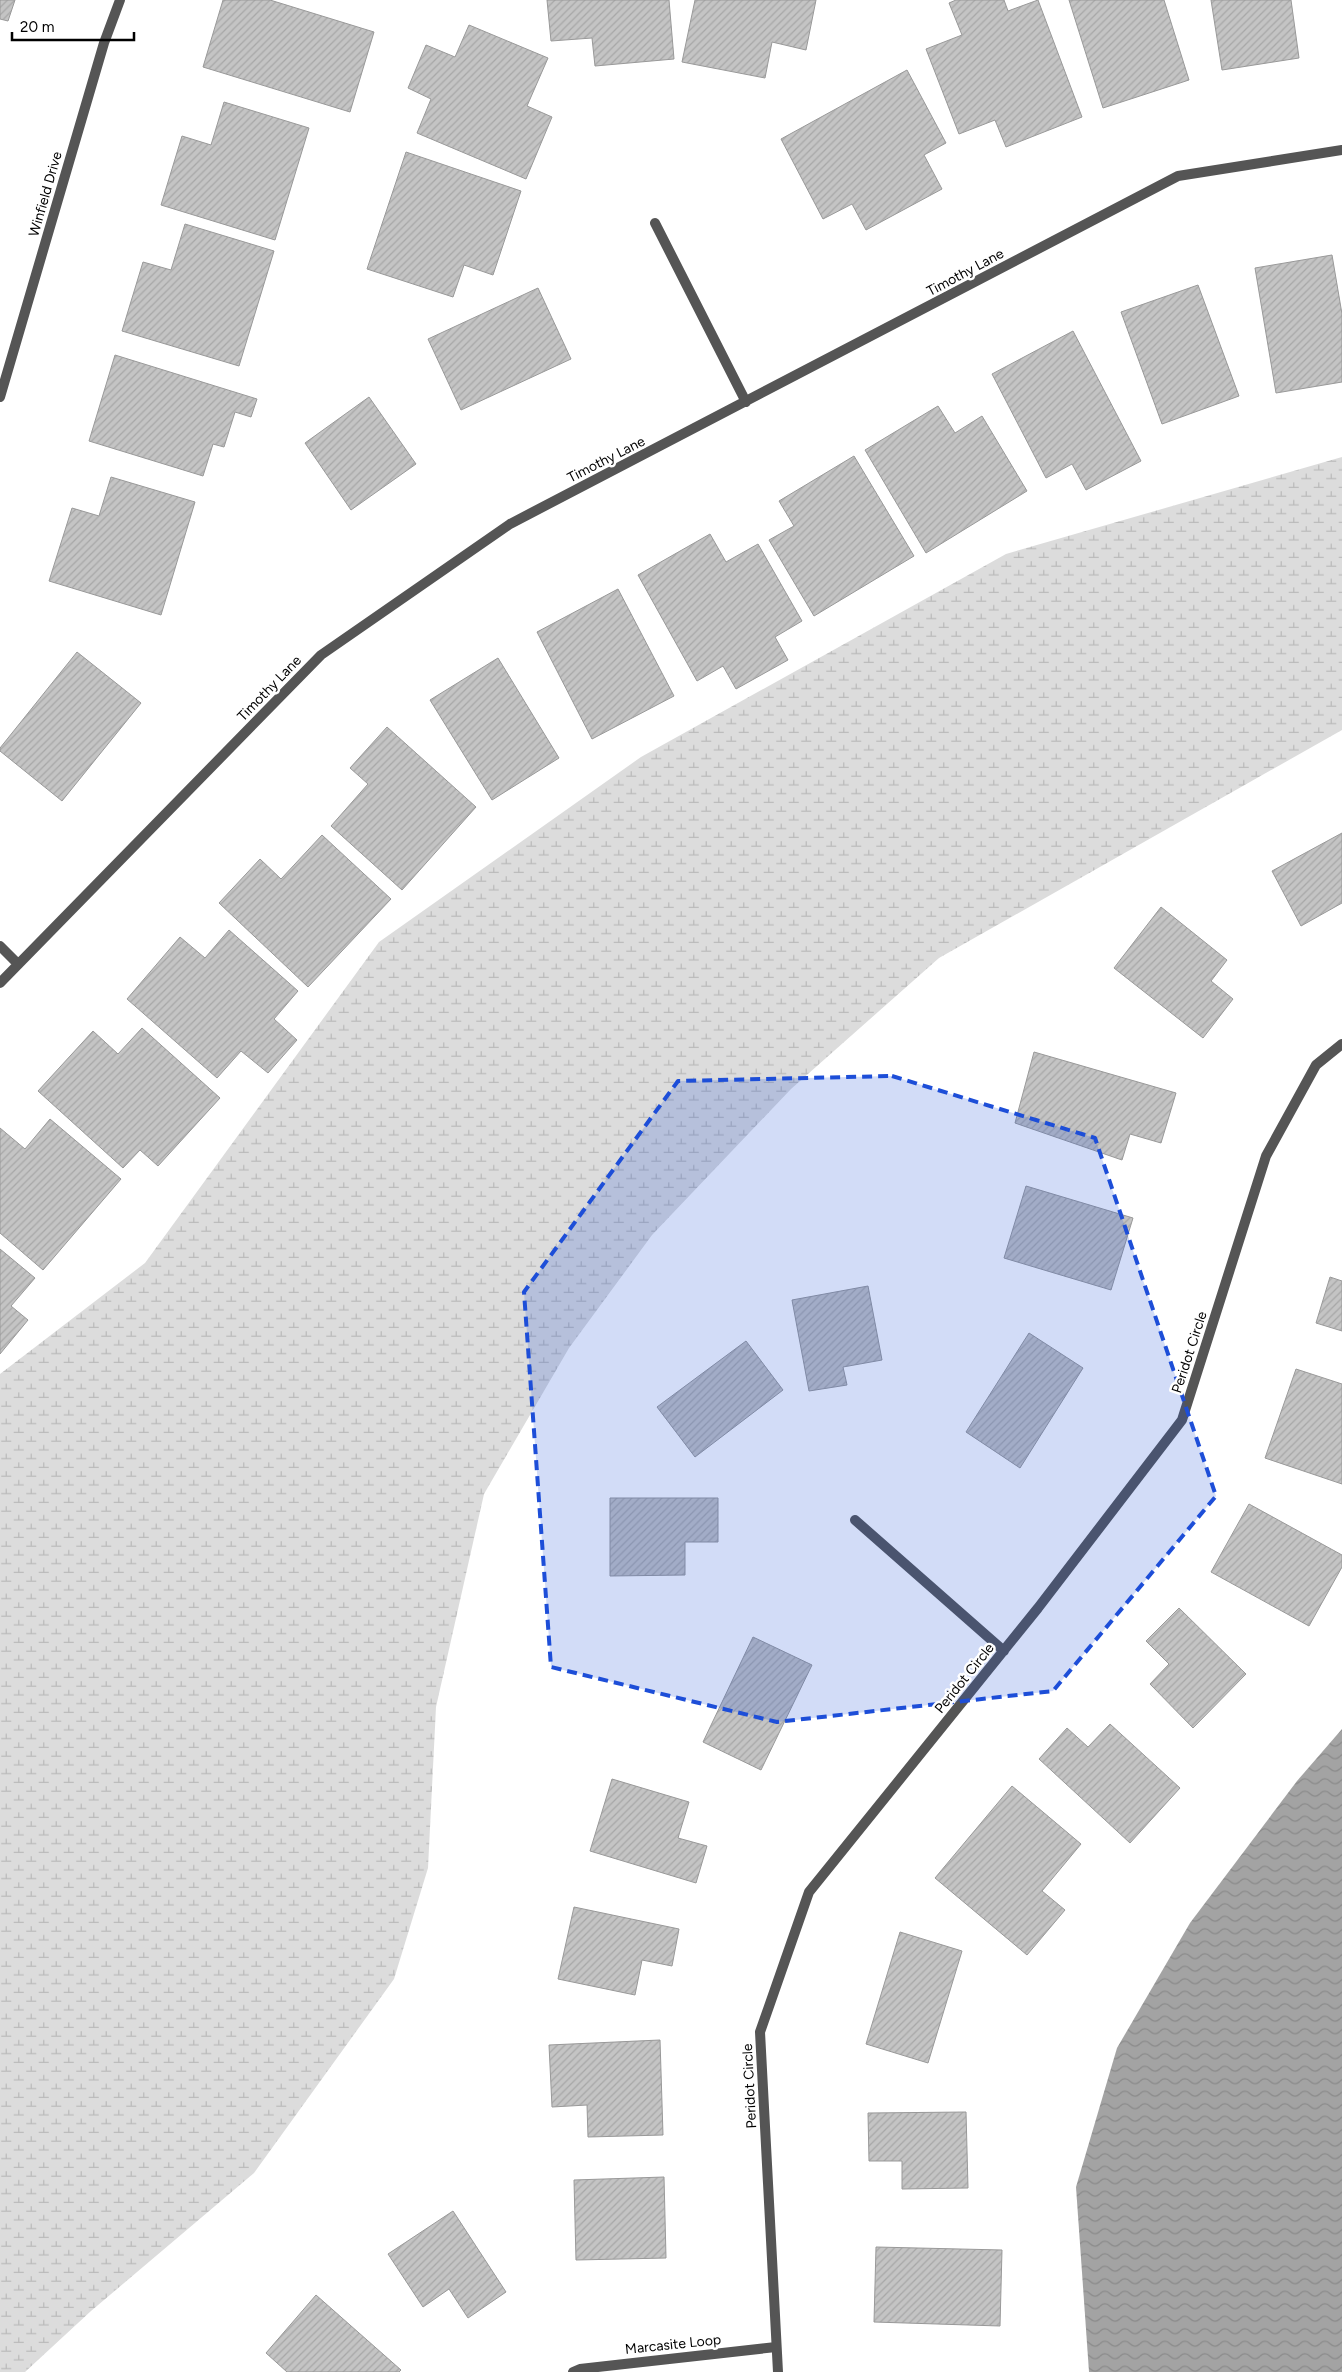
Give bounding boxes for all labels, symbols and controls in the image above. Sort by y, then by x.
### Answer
scale bar [12,10,135,42]
text: 20 m [20,18,54,36]
street label: Winfield Drive [25,149,66,239]
street label: Timothy Lane [924,245,1007,300]
street label: Timothy Lane [565,432,648,486]
street label: Timothy Lane [234,652,305,725]
street label: Peridot Circle [1168,1309,1211,1395]
street label: Peridot Circle [931,1640,998,1717]
street label: Peridot Circle [739,2043,760,2129]
street label: Marcasite Loop [624,2331,722,2358]

